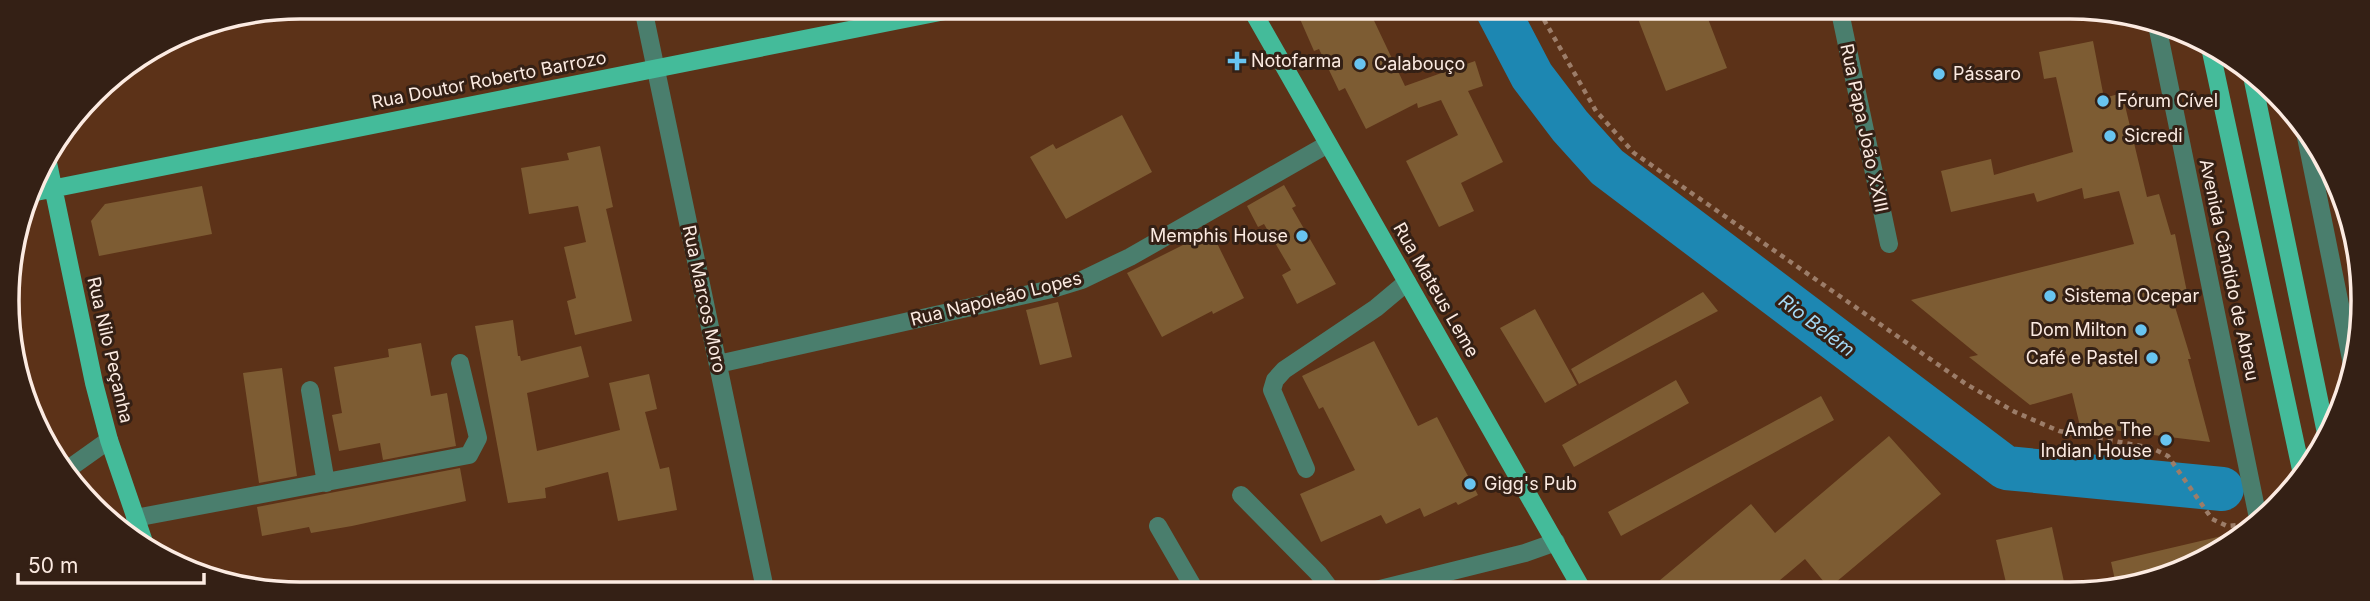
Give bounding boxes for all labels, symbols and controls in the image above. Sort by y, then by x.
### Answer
street label: Rua Papa João XXIII [1836,42,1893,214]
street label: Rua Doutor Roberto Barrozo [370,46,608,113]
place label: Notofarma [1251,50,1341,71]
marker: Notofarma [1229,53,1245,69]
place label: Calabouço [1374,53,1465,74]
marker: Calabouço [1352,56,1368,72]
place label: Pássaro [1953,63,2021,84]
marker: Pássaro [1931,66,1947,82]
place label: Fórum Cível [2117,90,2218,111]
marker: Fórum Cível [2095,93,2111,109]
place label: Sicredi [2124,125,2183,146]
marker: Sicredi [2102,128,2118,144]
street label: Avenida Cândido de Abreu [2196,157,2263,383]
street label: Rua Mateus Leme [1389,219,1484,361]
street label: Rua Marcos Moro [679,223,730,375]
place label: Memphis House [1150,225,1288,246]
marker: Memphis House [1294,228,1310,244]
street label: Rua Napoleão Lopes [908,267,1084,330]
street label: Rua Nilo Peçanha [83,275,138,425]
place label: Sistema Ocepar [2064,285,2199,306]
marker: Sistema Ocepar [2042,288,2058,304]
water label: Rio Belém [1774,289,1859,361]
place label: Dom Milton [2030,319,2127,340]
marker: Dom Milton [2133,322,2149,338]
place label: Café e Pastel [2026,347,2138,368]
marker: Café e Pastel [2144,350,2160,366]
place label: Ambe The Indian House [2041,419,2152,461]
marker: Ambe The Indian House [2158,432,2174,448]
place label: Gigg's Pub [1484,473,1577,494]
marker: Gigg's Pub [1462,476,1478,492]
scale bar [18,542,203,586]
text: 50 m [28,553,78,578]

